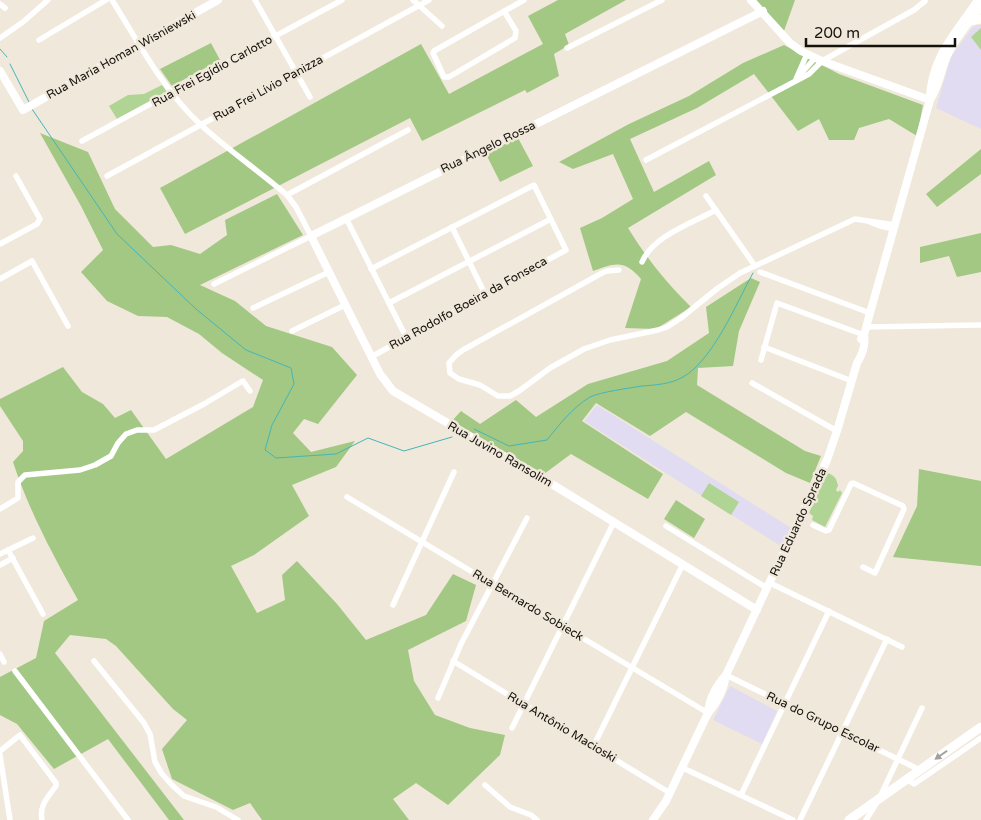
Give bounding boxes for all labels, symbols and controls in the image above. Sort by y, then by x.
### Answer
street label: Rua Maria Homan Wisniewski [44,8,198,102]
scale bar [806,15,955,47]
text: 200 m [814,24,860,42]
street label: Rua Frei Egídio Carlotto [149,32,275,110]
street label: Rua Frei Lívio Panizza [211,52,325,124]
street label: Rua Ângelo Rossa [438,118,538,176]
street label: Rua Rodolfo Boeira da Fonseca [387,254,549,352]
street label: Rua Juvino Ransolim [445,418,555,490]
street label: Rua Eduardo Sprada [767,466,829,578]
street label: Rua Bernardo Sobieck [470,566,586,644]
street label: Rua Antônio Macioski [505,689,619,765]
street label: Rua do Grupo Escolar [764,689,882,756]
one-way arrow [934,750,948,760]

